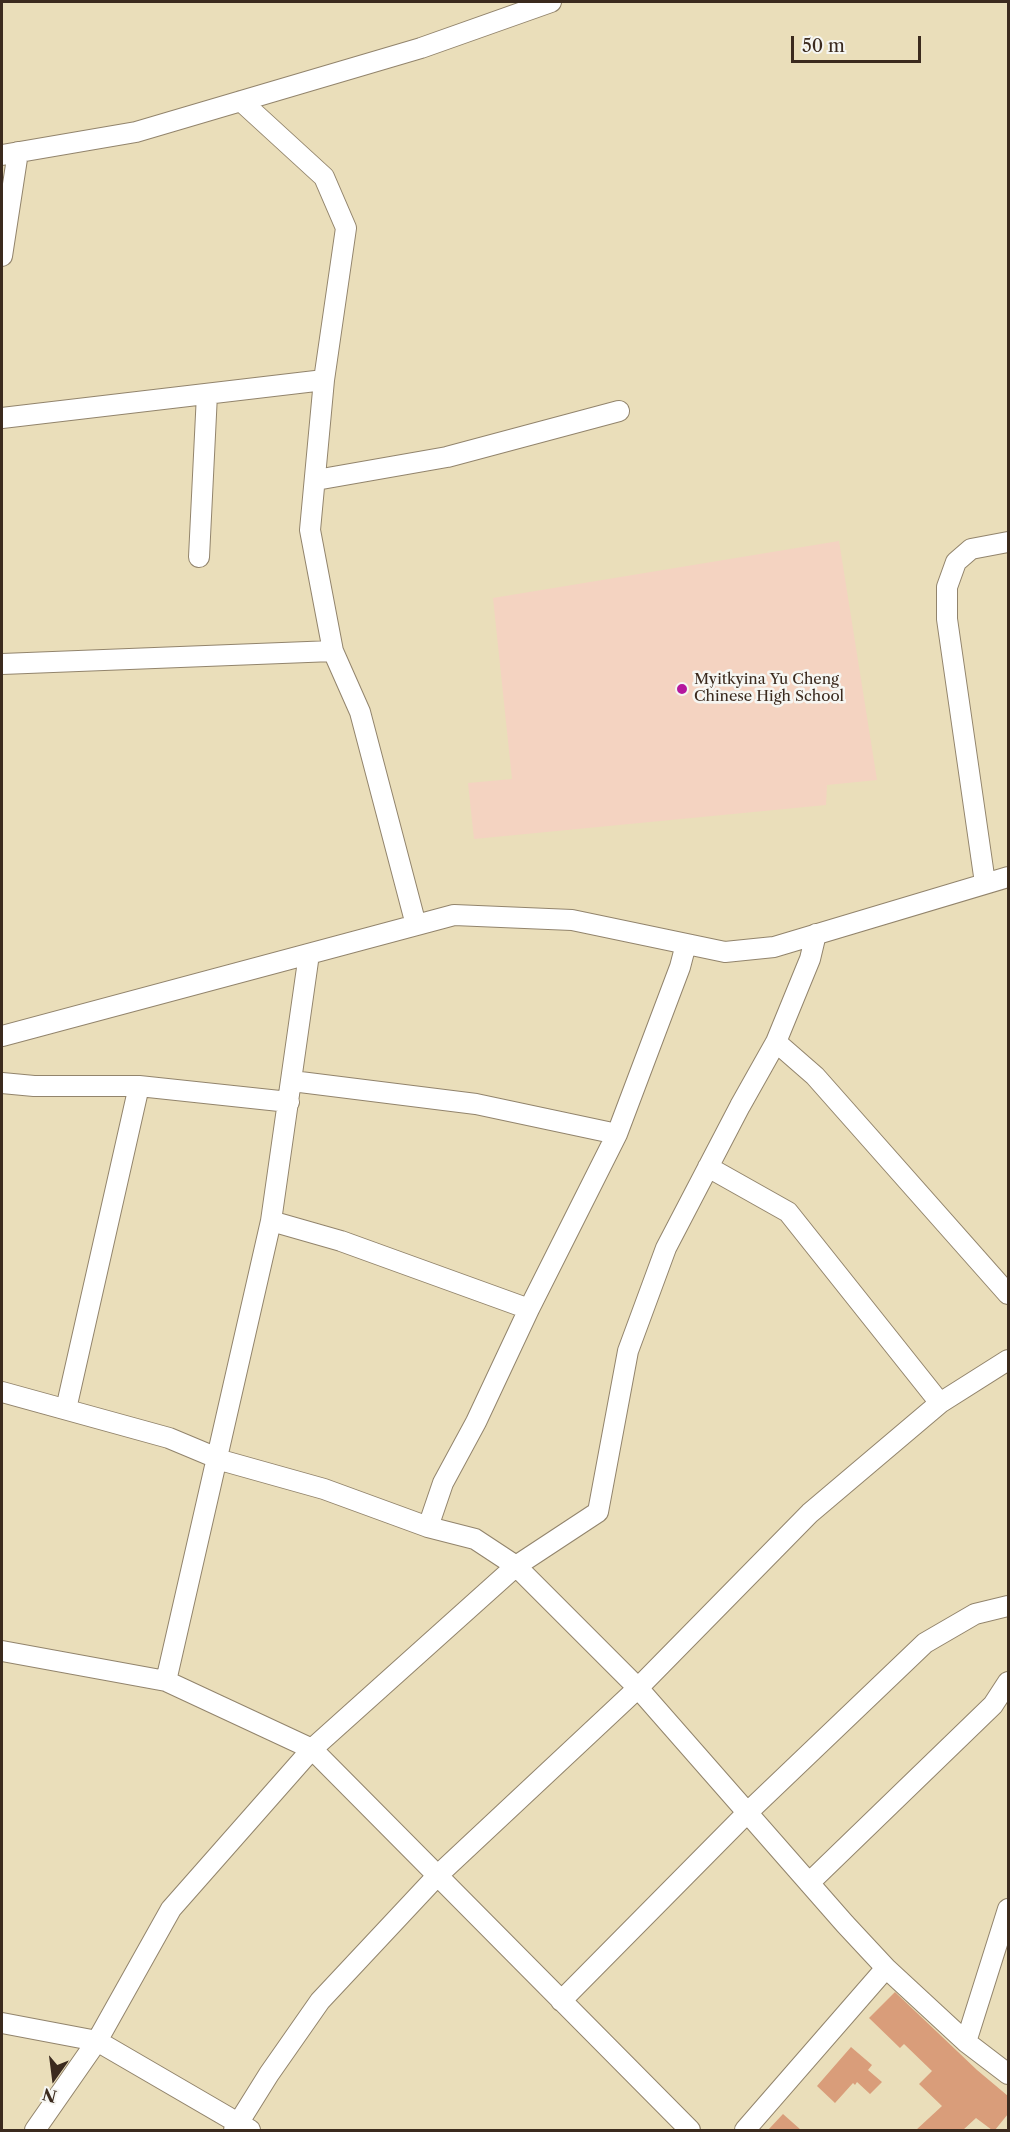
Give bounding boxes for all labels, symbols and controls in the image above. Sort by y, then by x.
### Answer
scale bar [794,24,924,62]
text: 50 m [802,35,845,57]
place label: Myitkyina Yu Cheng Chinese High School [694,671,844,706]
marker: Myitkyina Yu Cheng Chinese High School [675,682,689,696]
north arrow [24,2048,84,2108]
text: N [40,2084,59,2107]

